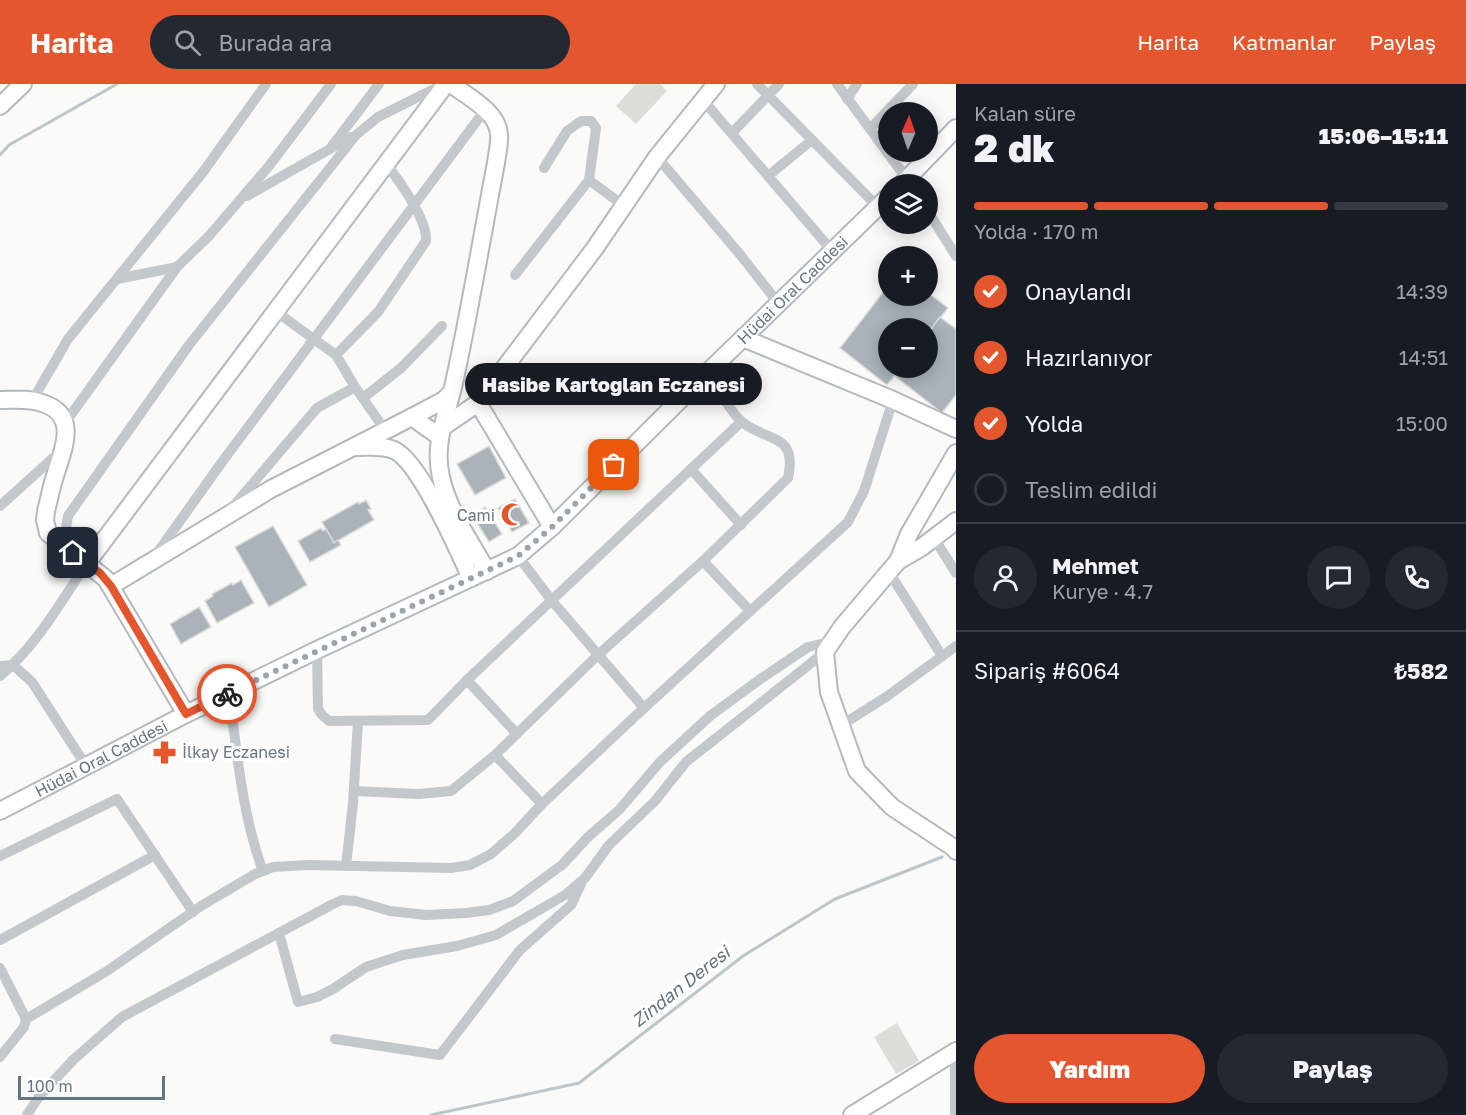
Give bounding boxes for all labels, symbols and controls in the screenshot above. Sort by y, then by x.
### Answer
search box [150,15,570,69]
text: Harita [30,26,114,59]
icon: search [171,26,204,59]
text: Burada ara [219,29,332,56]
text: Harita [1137,29,1199,55]
text: Katmanlar [1232,29,1337,55]
text: Paylaş [1370,29,1436,55]
text: Kalan süre [974,101,1076,125]
north arrow [878,102,938,162]
map controls [878,102,938,378]
text: 15:06–15:11 [1319,122,1448,149]
text: 2 dk [974,124,1055,171]
button: layers [878,174,938,234]
text: Yolda · 170 m [974,219,1098,243]
street label: Hüdai Oral Caddesi [733,231,852,348]
button: + [878,246,938,306]
icon: check [974,275,1007,308]
text: Onaylandı [1025,278,1132,305]
text: 14:39 [1396,279,1448,303]
button: − [878,318,938,378]
icon: check [974,341,1007,374]
text: Hazırlanıyor [1025,344,1152,371]
text: 14:51 [1399,345,1448,369]
callout: Hasibe Kartoğlan Eczanesi [466,363,762,405]
text: Hasibe Kartoğlan Eczanesi [482,372,745,396]
icon: check [974,407,1007,440]
text: Yolda [1025,410,1083,437]
text: 15:00 [1396,411,1448,435]
pin [588,439,639,490]
icon: bag [597,448,630,481]
text: Teslim edildi [1025,476,1157,503]
mosque icon: Cami [500,502,526,528]
place label: Cami [457,505,495,525]
pin [47,527,98,578]
icon: home [56,536,89,569]
button: person [974,546,1037,609]
button: chat [1307,546,1370,609]
button: phone [1385,546,1448,609]
text: Mehmet [1052,552,1139,579]
text: Kurye · 4.7 [1052,579,1153,603]
text: Sipariş #6064 [974,657,1120,684]
text: ₺582 [1394,657,1448,684]
courier [197,664,257,724]
icon: bike [211,678,244,711]
street label: Hüdai Oral Caddesi [31,715,171,801]
pharmacy icon: İlkay Eczanesi [151,739,177,765]
place label: İlkay Eczanesi [182,742,290,762]
water label: Zindan Deresi [627,940,735,1031]
button: Yardım [974,1034,1205,1103]
button: Paylaş [1217,1034,1448,1103]
scale bar [18,1073,165,1100]
text: 100 m [27,1076,73,1096]

